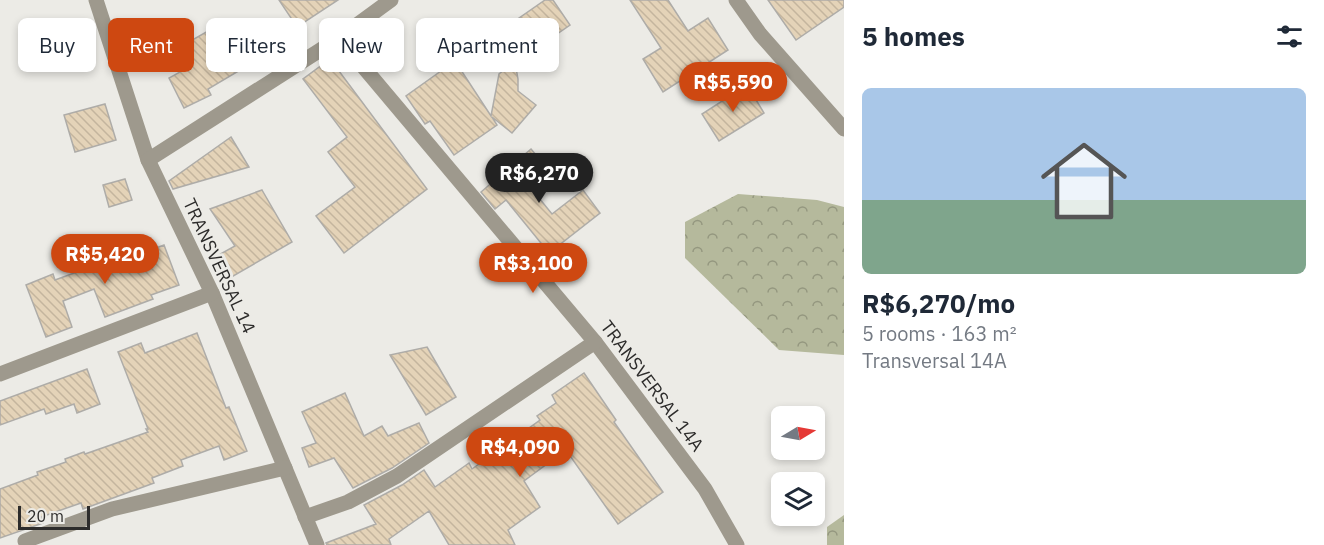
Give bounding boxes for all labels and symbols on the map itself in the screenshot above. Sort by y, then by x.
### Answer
pin: R$5,590 [678,62,788,113]
pin: R$6,270 [484,153,594,204]
street label: TRANSVERSAL 14 [178,195,261,337]
pin: R$5,420 [50,234,160,285]
pin: R$3,100 [478,243,588,294]
street label: TRANSVERSAL 14A [596,316,709,456]
north arrow [771,406,825,460]
pin: R$4,090 [465,427,575,478]
scale bar [18,503,90,530]

